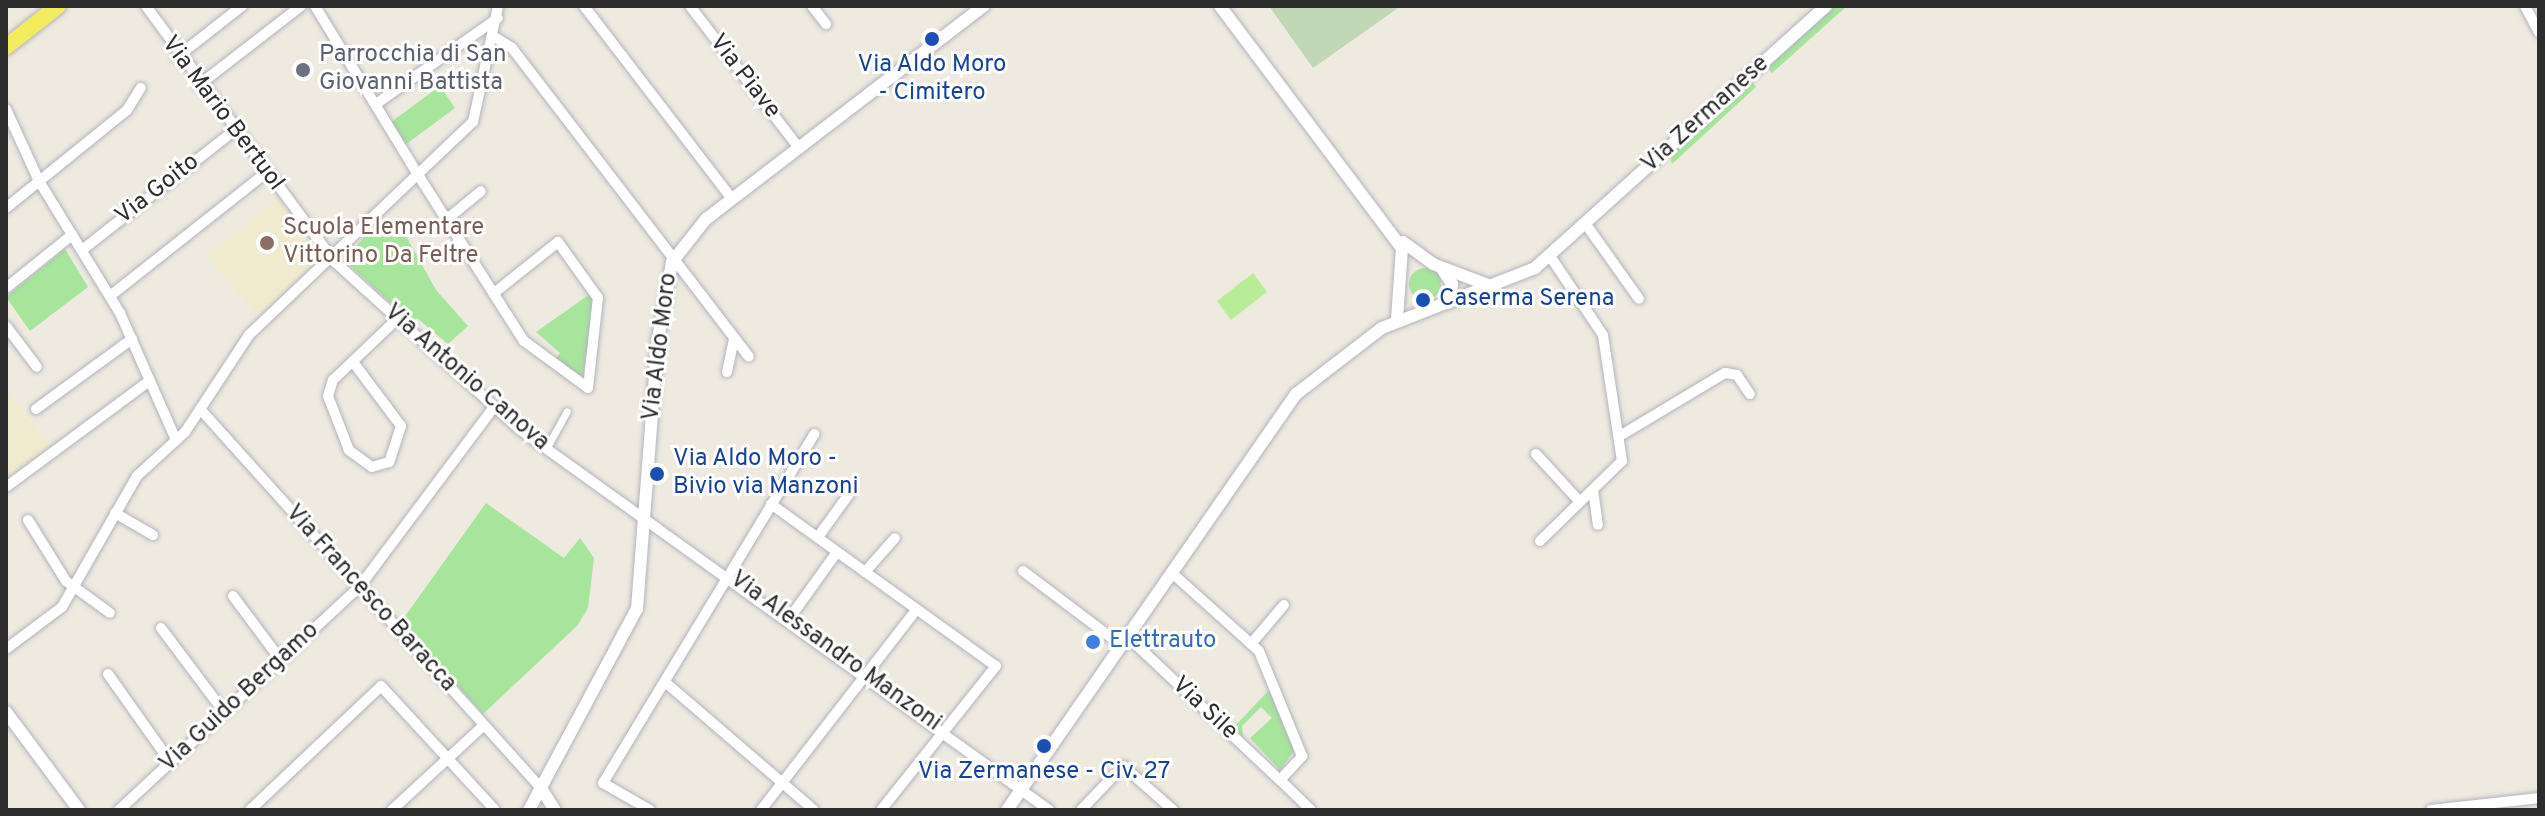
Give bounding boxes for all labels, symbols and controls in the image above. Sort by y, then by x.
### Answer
street label: Via Piave [702,29,786,125]
marker: Via Aldo Moro - Cimitero [923,30,941,48]
street label: Via Mario Bertuol [154,31,290,197]
place label: Parrocchia di San Giovanni Battista [319,42,506,98]
street label: Via Zermanese [1636,50,1776,180]
place label: Via Aldo Moro - Cimitero [857,52,1007,108]
marker: Parrocchia di San Giovanni Battista [294,61,312,79]
street label: Via Goito [110,148,206,232]
place label: Scuola Elementare Vittorino Da Feltre [283,215,484,271]
marker: Scuola Elementare Vittorino Da Feltre [258,234,276,252]
street label: Via Aldo Moro [638,271,684,423]
place label: Caserma Serena [1439,286,1614,314]
marker: Caserma Serena [1414,291,1432,309]
street label: Via Antonio Canova [377,298,555,458]
place label: Via Aldo Moro - Bivio via Manzoni [673,446,859,502]
marker: Via Aldo Moro - Bivio via Manzoni [648,465,666,483]
street label: Via Francesco Baracca [278,500,462,698]
street label: Via Alessandro Manzoni [723,565,947,739]
street label: Via Guido Bergamo [154,617,326,779]
place label: Elettrauto [1109,628,1216,656]
marker: Elettrauto [1084,633,1102,651]
street label: Via Sile [1165,671,1243,747]
marker: Via Zermanese - Civ. 27 [1035,737,1053,755]
place label: Via Zermanese - Civ. 27 [918,759,1170,787]

